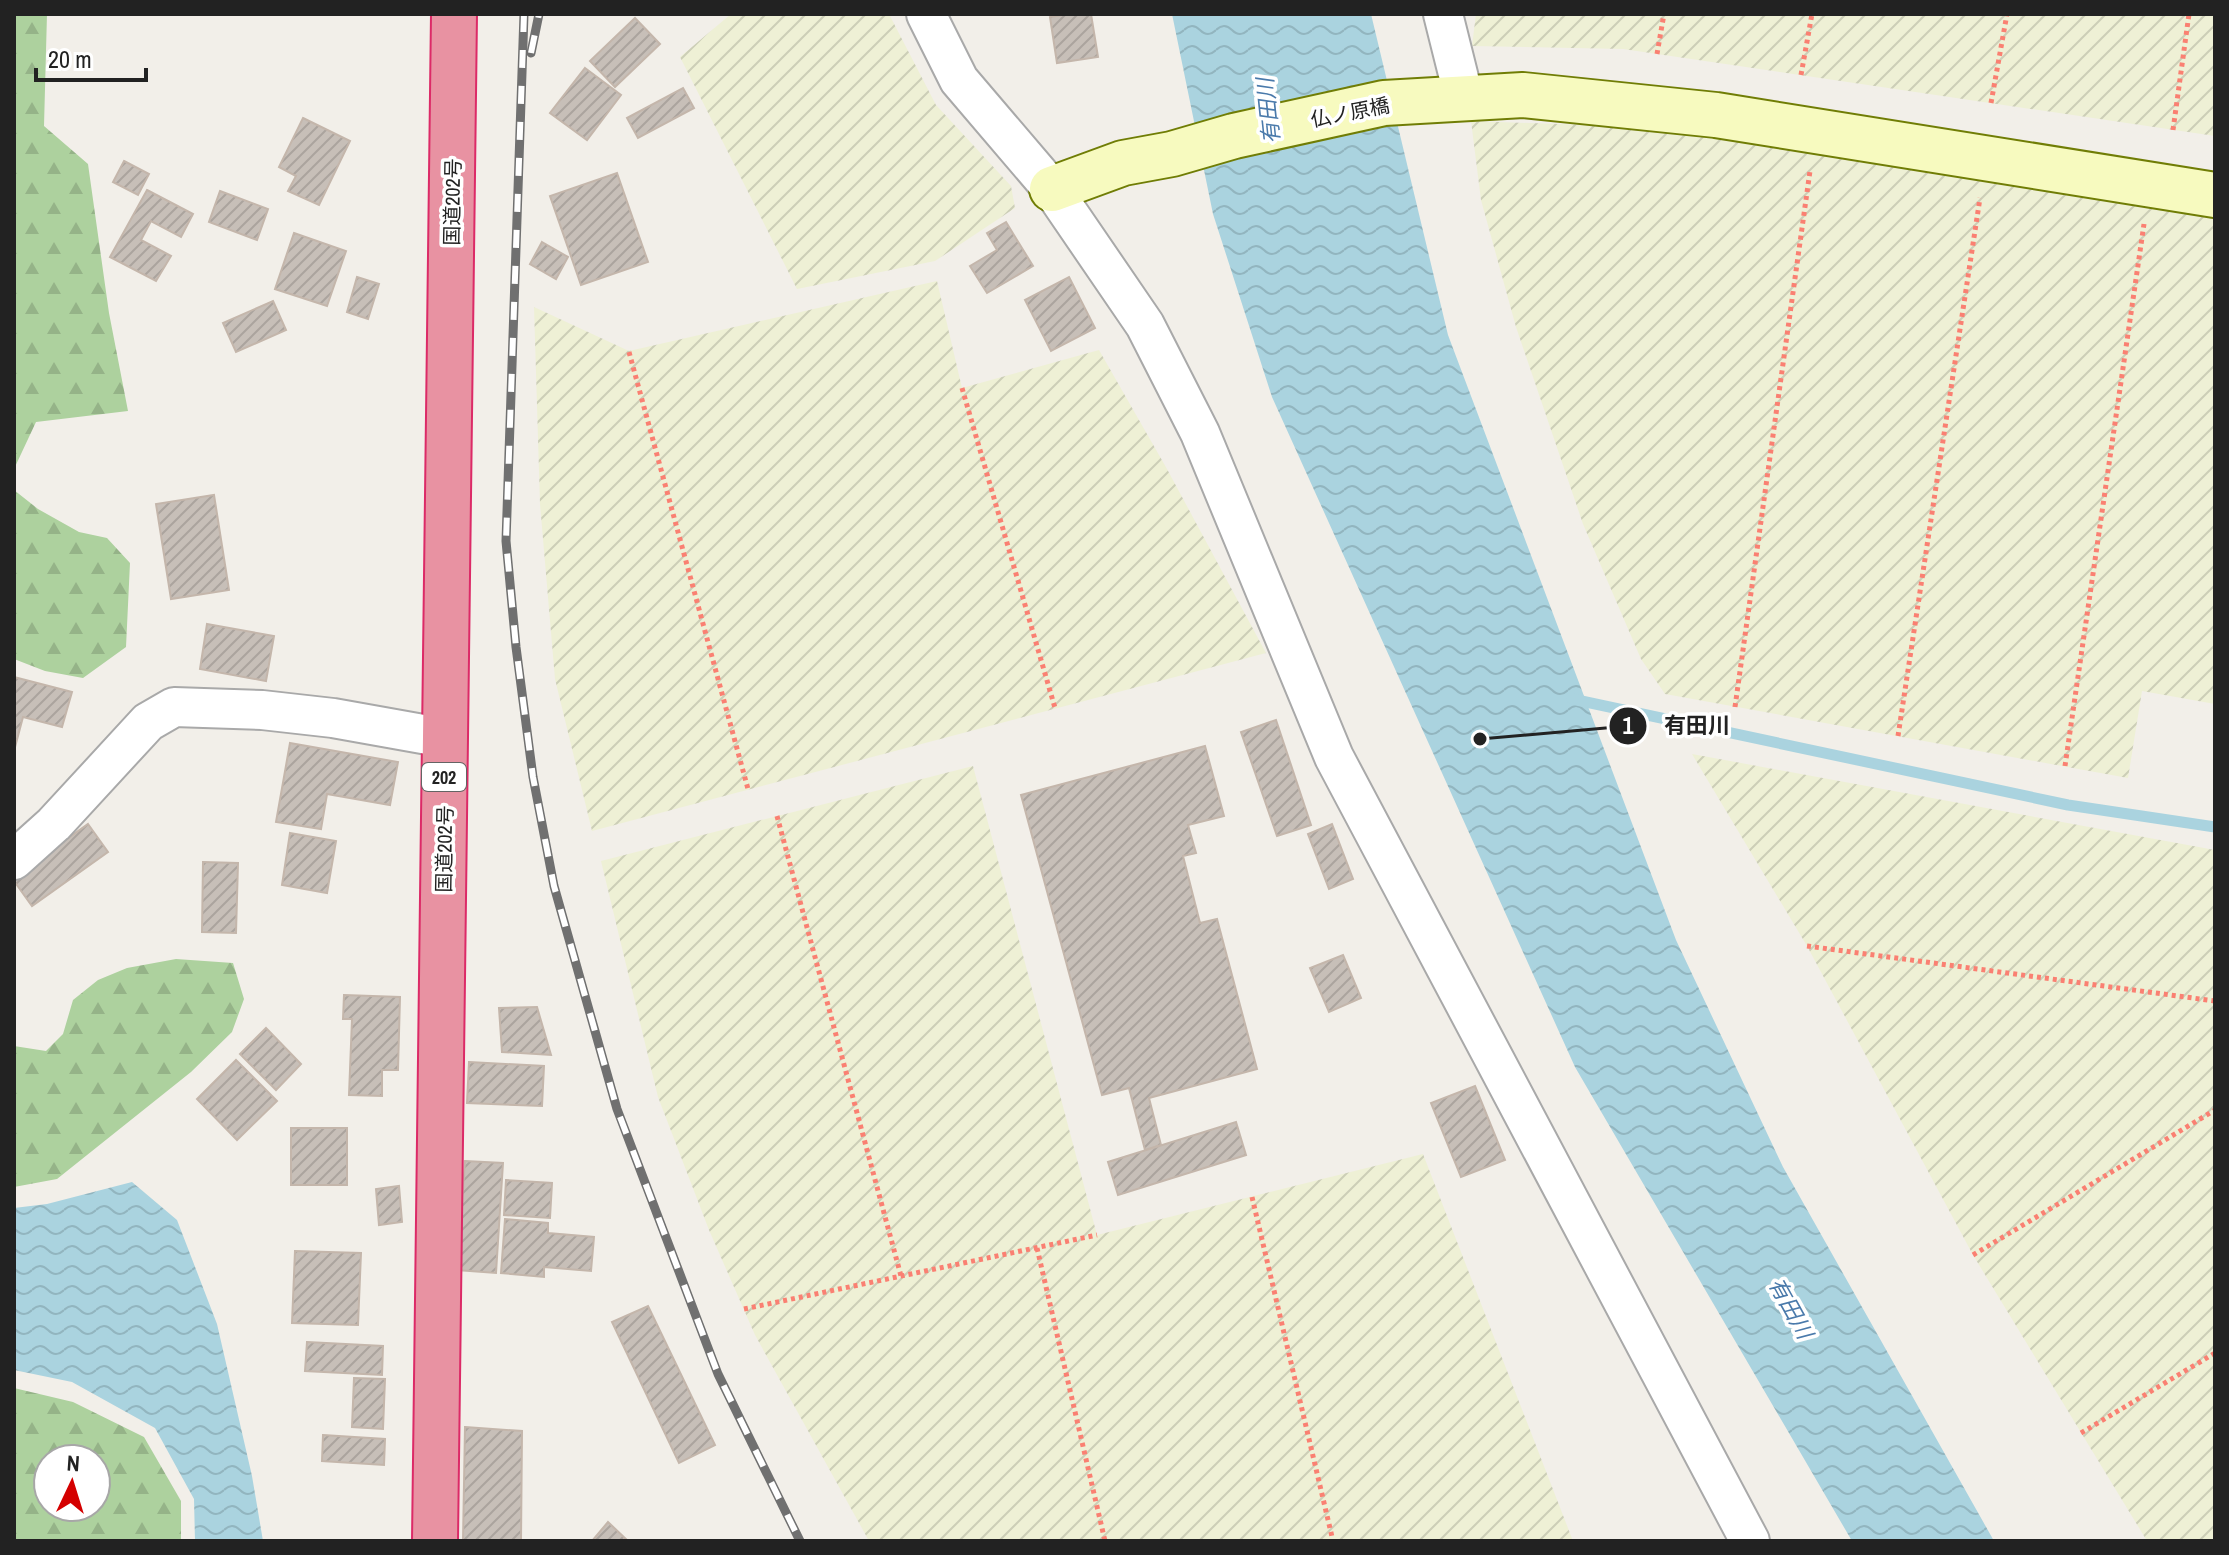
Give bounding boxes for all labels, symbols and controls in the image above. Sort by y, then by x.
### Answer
scale bar [36,32,146,82]
text: 20 m [48,43,92,75]
water label: 有田川 [1249,75,1286,145]
street label: 仏ノ原橋 [1308,91,1392,133]
street label: 国道202号 [438,158,466,246]
callout: 有田川 [1608,703,1746,749]
text: 1 [1623,709,1634,741]
text: 有田川 [1664,710,1730,740]
road number: 202 [422,763,466,791]
street label: 国道202号 [430,805,458,893]
water label: 有田川 [1762,1272,1821,1346]
north arrow [32,1443,112,1523]
text: N [66,1448,81,1478]

